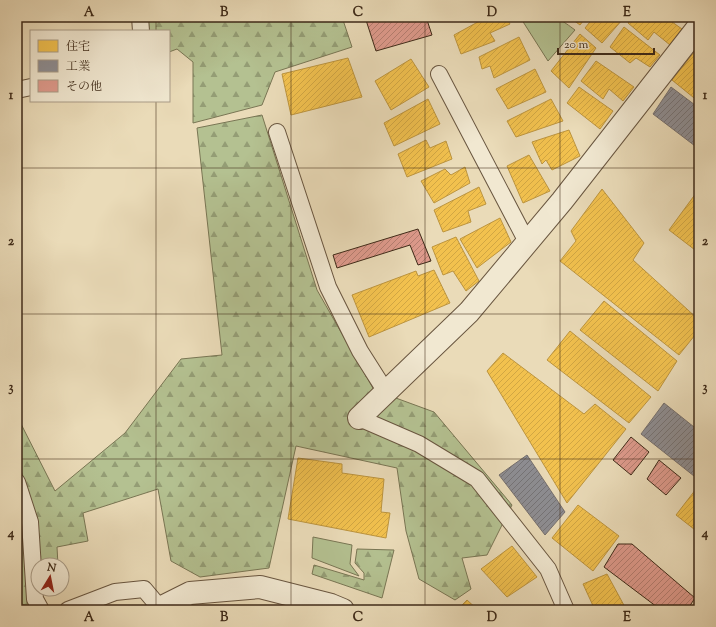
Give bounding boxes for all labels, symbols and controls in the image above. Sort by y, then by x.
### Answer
text: A [84,4,95,22]
text: B [220,4,229,22]
text: C [353,4,363,22]
text: D [487,4,497,22]
text: E [623,4,631,22]
legend [30,30,170,102]
scale bar [558,30,654,56]
text: 20 m [564,36,589,54]
text: 住宅 [66,38,90,56]
text: 工業 [66,58,90,76]
text: その他 [66,78,102,96]
text: 1 [9,87,14,105]
text: 1 [703,87,708,105]
text: 2 [8,233,15,251]
text: 2 [702,233,709,251]
text: 3 [8,379,14,397]
text: 3 [702,379,708,397]
text: 4 [7,525,15,543]
text: 4 [701,525,709,543]
north arrow [30,557,70,597]
text: N [45,559,57,577]
text: A [84,609,95,627]
text: B [220,609,229,627]
text: C [353,609,363,627]
text: D [487,609,497,627]
text: E [623,609,631,627]

